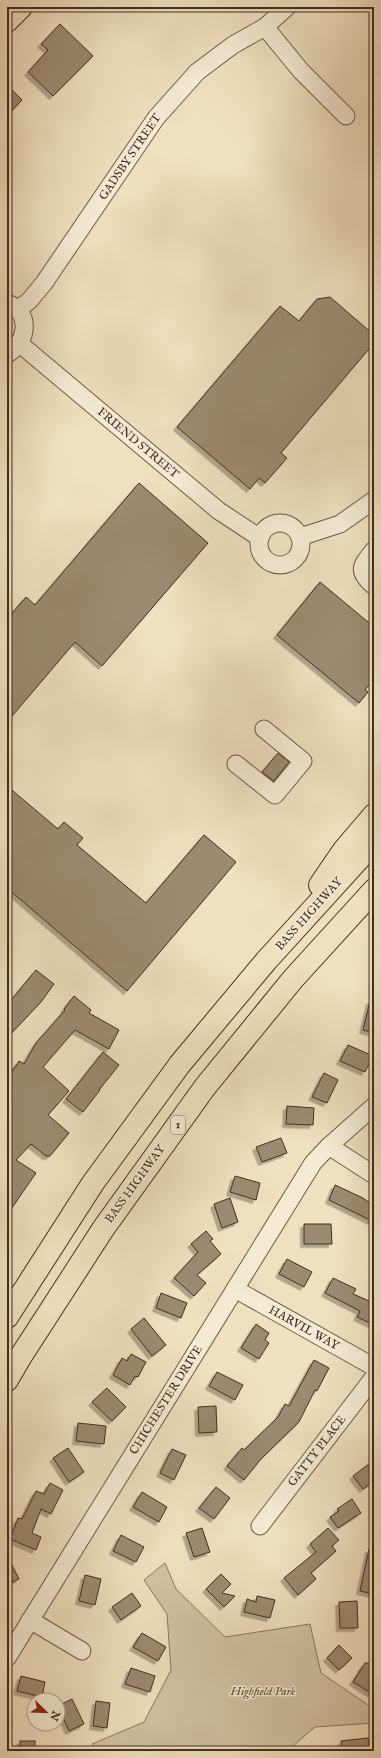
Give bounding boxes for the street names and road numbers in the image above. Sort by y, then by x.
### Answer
street label: GADSBY STREET [96,111,165,203]
street label: FRIEND STREET [94,404,182,482]
street label: BASS HIGHWAY [272,874,346,954]
road number: 1 [171,1116,185,1134]
street label: BASS HIGHWAY [102,1141,169,1226]
street label: HARVIL WAY [266,1302,343,1354]
street label: CHICHESTER DRIVE [126,1343,206,1457]
street label: GATTY PLACE [285,1412,349,1490]

